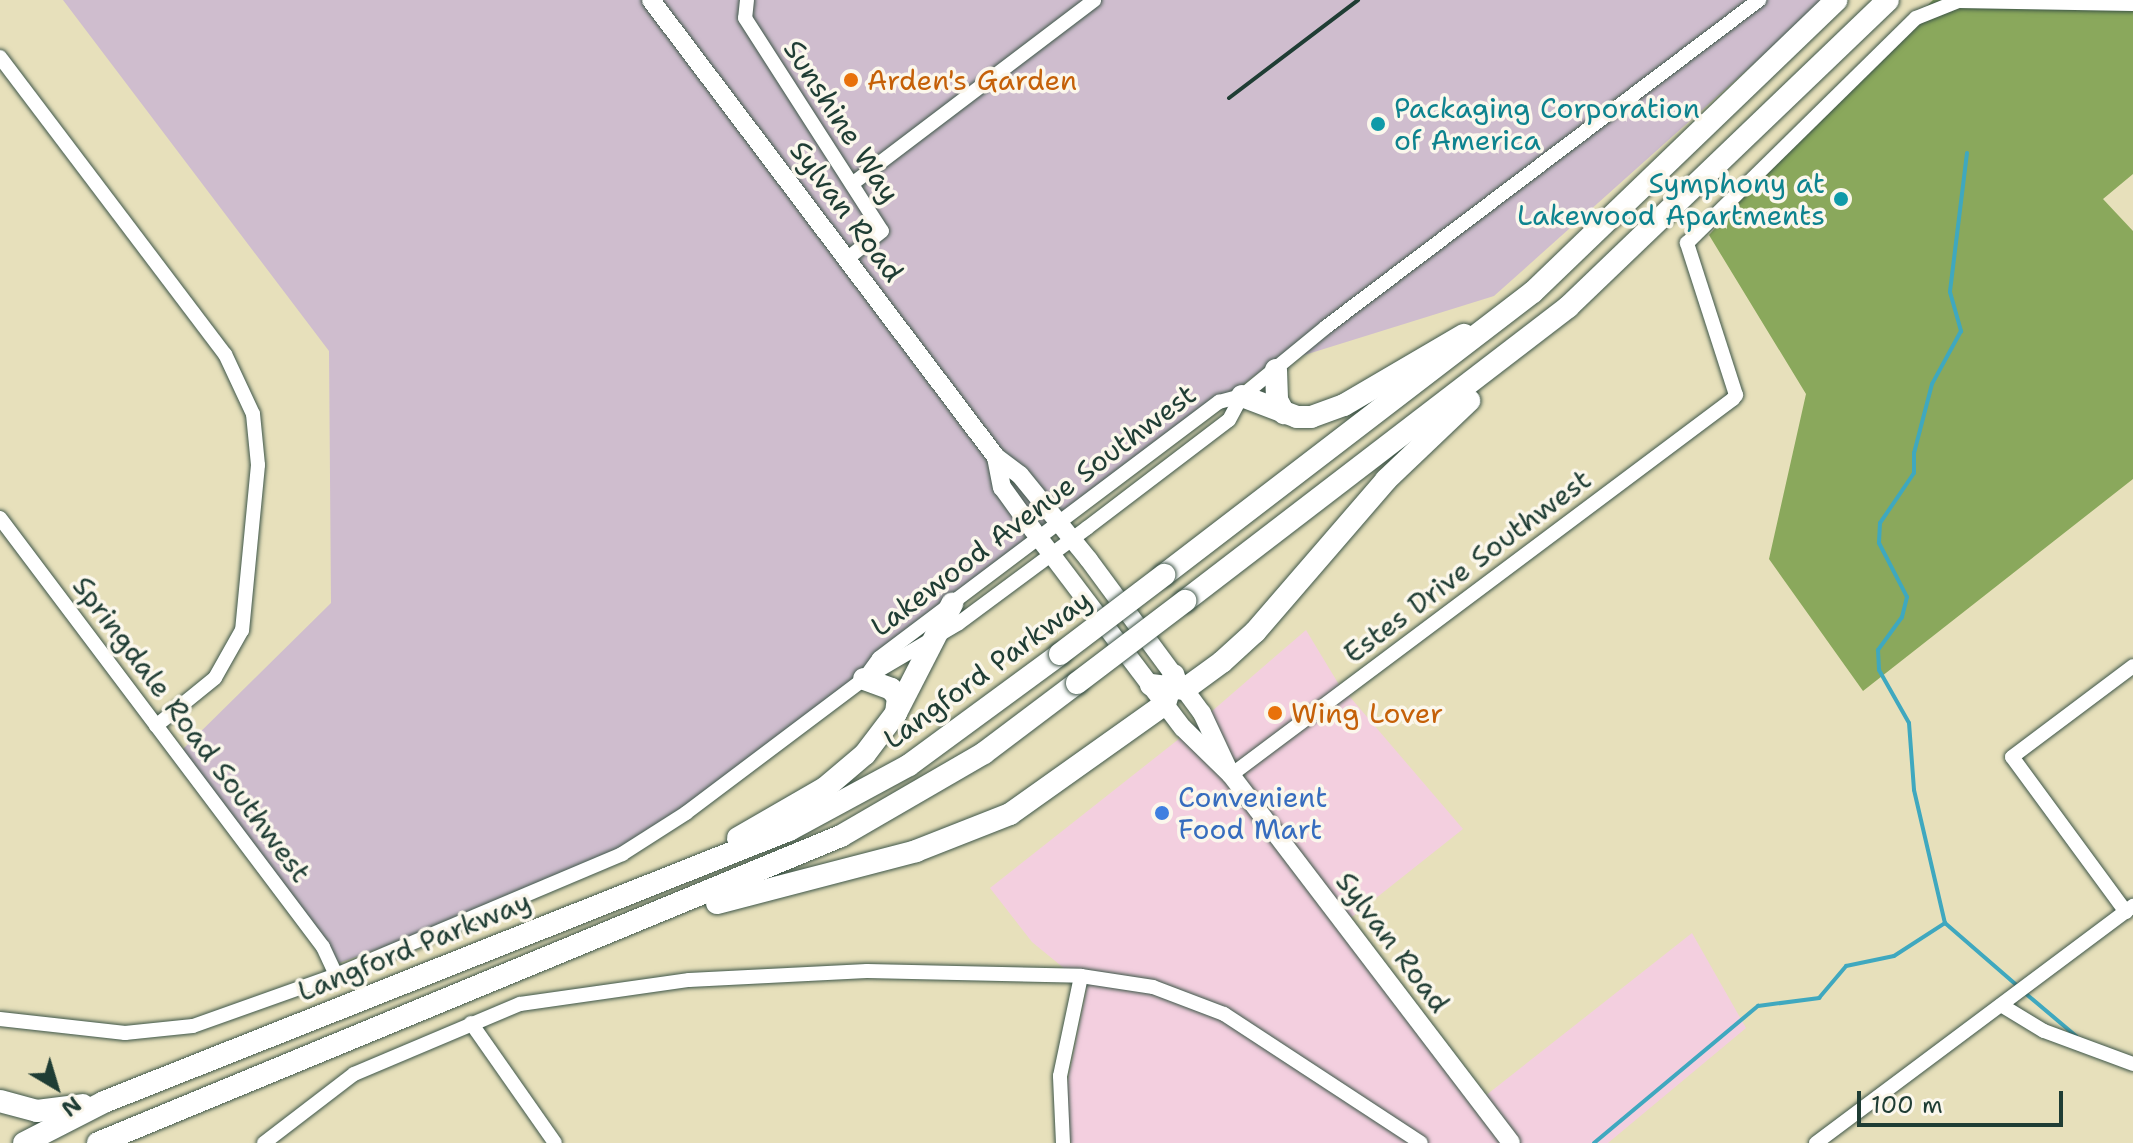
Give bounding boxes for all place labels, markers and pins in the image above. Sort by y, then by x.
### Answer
place label: Arden's Garden [867,63,1077,97]
marker: Arden's Garden [842,71,860,89]
place label: Packaging Corporation of America [1394,91,1700,157]
marker: Packaging Corporation of America [1369,115,1387,133]
place label: Symphony at Lakewood Apartments [1517,166,1825,232]
marker: Symphony at Lakewood Apartments [1832,190,1850,208]
place label: Wing Lover [1291,696,1443,730]
marker: Wing Lover [1266,704,1284,722]
place label: Convenient Food Mart [1178,780,1327,846]
marker: Convenient Food Mart [1153,804,1171,822]

